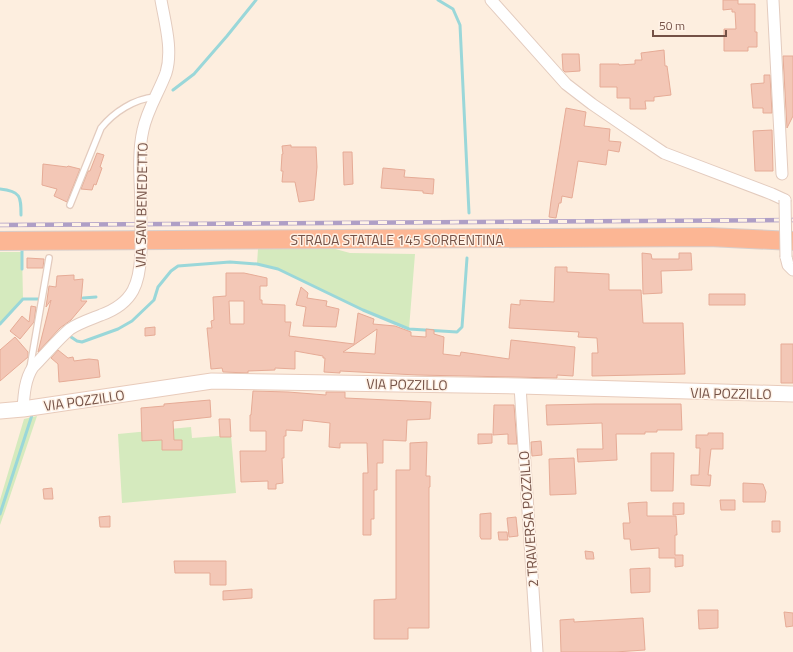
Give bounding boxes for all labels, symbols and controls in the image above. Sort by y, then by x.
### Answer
scale bar [653,12,726,38]
text: 50 m [659,16,685,35]
street label: VIA SAN BENEDETTO [129,142,153,268]
street label: STRADA STATALE 145 SORRENTINA [290,229,504,250]
street label: VIA POZZILLO [366,373,448,395]
street label: VIA POZZILLO [690,382,772,404]
street label: VIA POZZILLO [42,384,126,416]
street label: 2 TRAVERSA POZZILLO [513,450,543,588]

